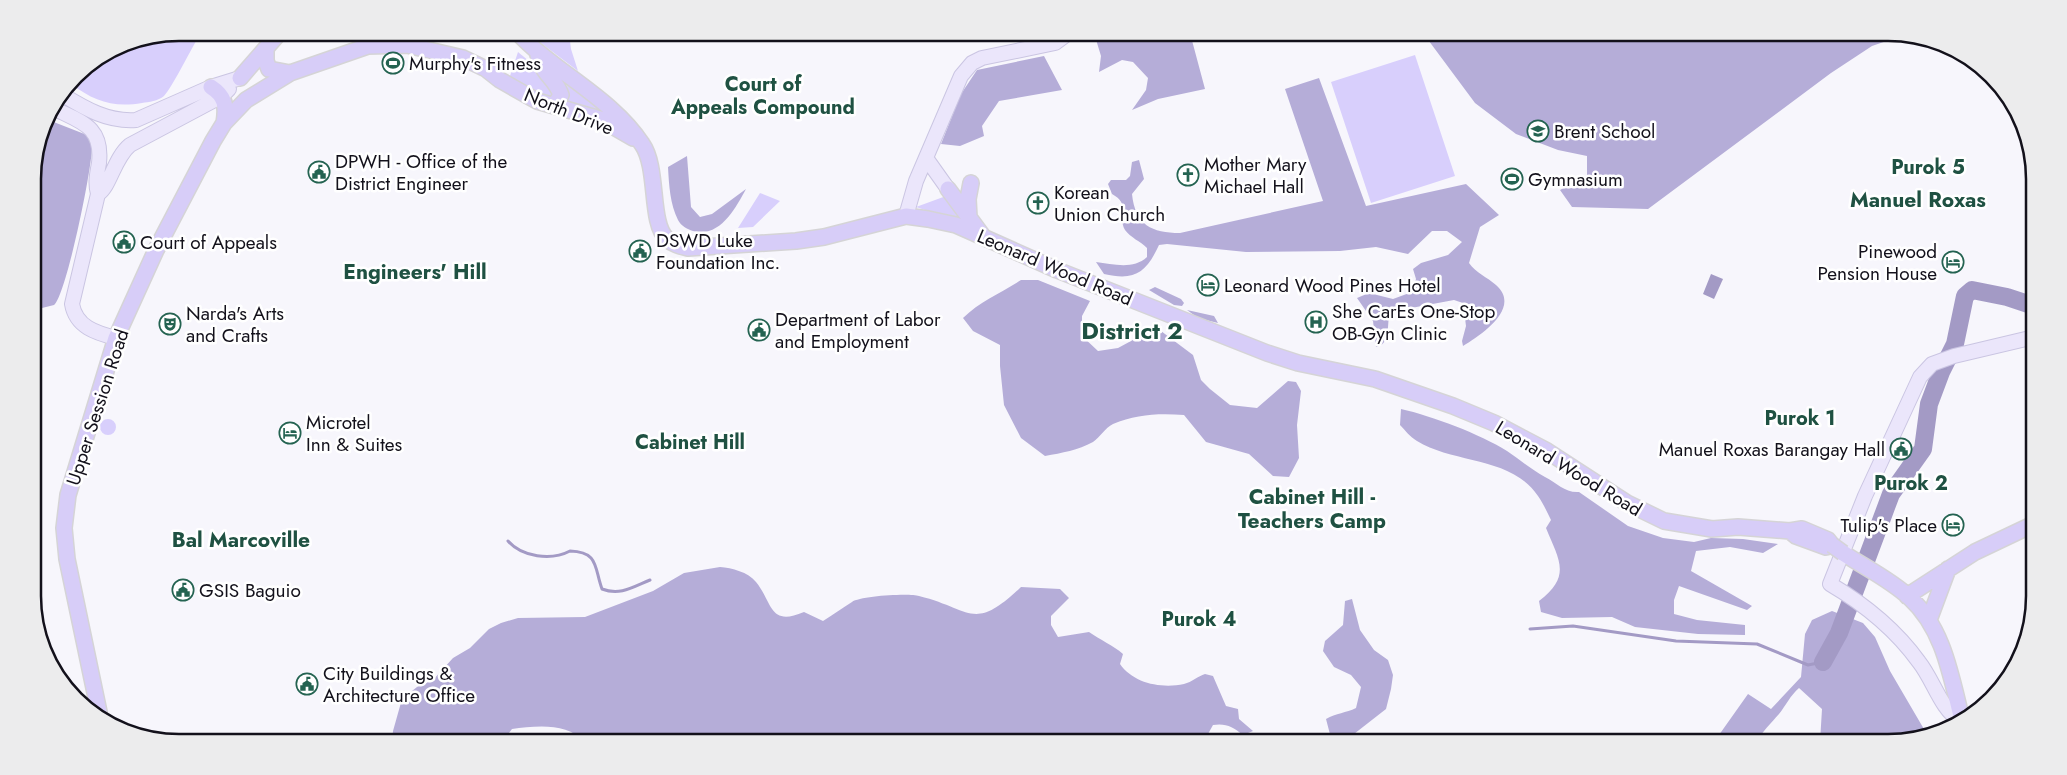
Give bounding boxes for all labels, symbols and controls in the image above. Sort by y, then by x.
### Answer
place label: Murphy's Fitness [409,50,541,77]
sports icon: Murphy's Fitness [381,51,405,75]
district label: Court of Appeals Compound [670,70,855,122]
street label: North Drive [520,81,618,142]
place label: Brent School [1554,118,1655,145]
school or university icon: Brent School [1526,119,1550,143]
place label: DPWH - Office of the District Engineer [335,148,508,197]
place label: Mother Mary Michael Hall [1204,151,1307,200]
district label: Purok 5 [1891,153,1965,182]
public building icon: DPWH - Office of the District Engineer [307,160,331,184]
church icon: Mother Mary Michael Hall [1176,163,1200,187]
place label: Gymnasium [1528,166,1623,193]
sports icon: Gymnasium [1500,167,1524,191]
place label: Korean Union Church [1054,179,1165,228]
district label: Manuel Roxas [1850,185,1986,215]
church icon: Korean Union Church [1026,191,1050,215]
street label: Leonard Wood Road [973,223,1137,312]
place label: DSWD Luke Foundation Inc. [656,227,780,276]
place label: Court of Appeals [140,229,277,256]
public building icon: Court of Appeals [112,230,136,254]
place label: Pinewood Pension House [1817,238,1937,287]
public building icon: DSWD Luke Foundation Inc. [628,239,652,263]
hotel icon: Pinewood Pension House [1941,250,1965,274]
district label: Engineers' Hill [343,257,487,287]
place label: Leonard Wood Pines Hotel [1224,272,1441,299]
hotel icon: Leonard Wood Pines Hotel [1196,273,1220,297]
place label: She CarEs One-Stop OB-Gyn Clinic [1332,298,1495,347]
place label: Narda's Arts and Crafts [186,300,284,349]
place label: Department of Labor and Employment [775,306,941,355]
hospital icon: She CarEs One-Stop OB-Gyn Clinic [1304,310,1328,334]
theatre icon: Narda's Arts and Crafts [158,312,182,336]
district label: District 2 [1081,313,1183,348]
public building icon: Department of Labor and Employment [747,318,771,342]
street label: Upper Session Road [59,325,136,489]
district label: Purok 1 [1765,404,1836,433]
place label: Microtel Inn & Suites [306,409,403,458]
street label: Leonard Wood Road [1490,414,1647,523]
hotel icon: Microtel Inn & Suites [278,421,302,445]
district label: Cabinet Hill [635,428,745,457]
place label: Manuel Roxas Barangay Hall [1659,436,1885,463]
public building icon: Manuel Roxas Barangay Hall [1889,437,1913,461]
district label: Purok 2 [1874,469,1948,498]
district label: Cabinet Hill - Teachers Camp [1238,482,1386,536]
place label: Tulip's Place [1840,512,1937,539]
hotel icon: Tulip's Place [1941,513,1965,537]
district label: Bal Marcoville [172,525,310,555]
place label: GSIS Baguio [199,577,301,604]
public building icon: GSIS Baguio [171,578,195,602]
district label: Purok 4 [1162,605,1236,634]
place label: City Buildings & Architecture Office [323,660,475,709]
public building icon: City Buildings & Architecture Office [295,672,319,696]

